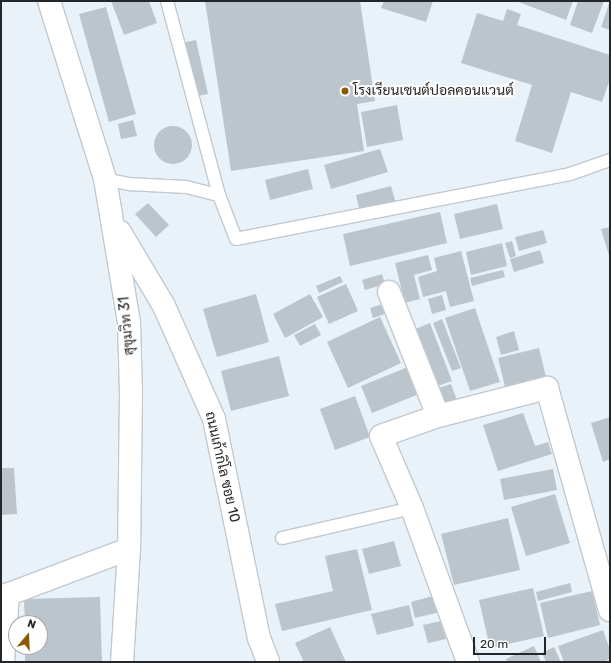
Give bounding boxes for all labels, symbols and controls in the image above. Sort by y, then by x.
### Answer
place label: โรงเรียนเซนต์ปอลคอนแวนต์ [353,83,514,99]
marker: โรงเรียนเซนต์ปอลคอนแวนต์ [340,86,350,96]
street label: สุขุมวิท 31 [116,296,138,356]
street label: ถนนเก้ากิโล ซอย 10 [201,410,243,524]
north arrow [8,615,48,655]
text: N [26,617,38,632]
scale bar [475,629,548,655]
text: 20 m [480,637,508,651]

